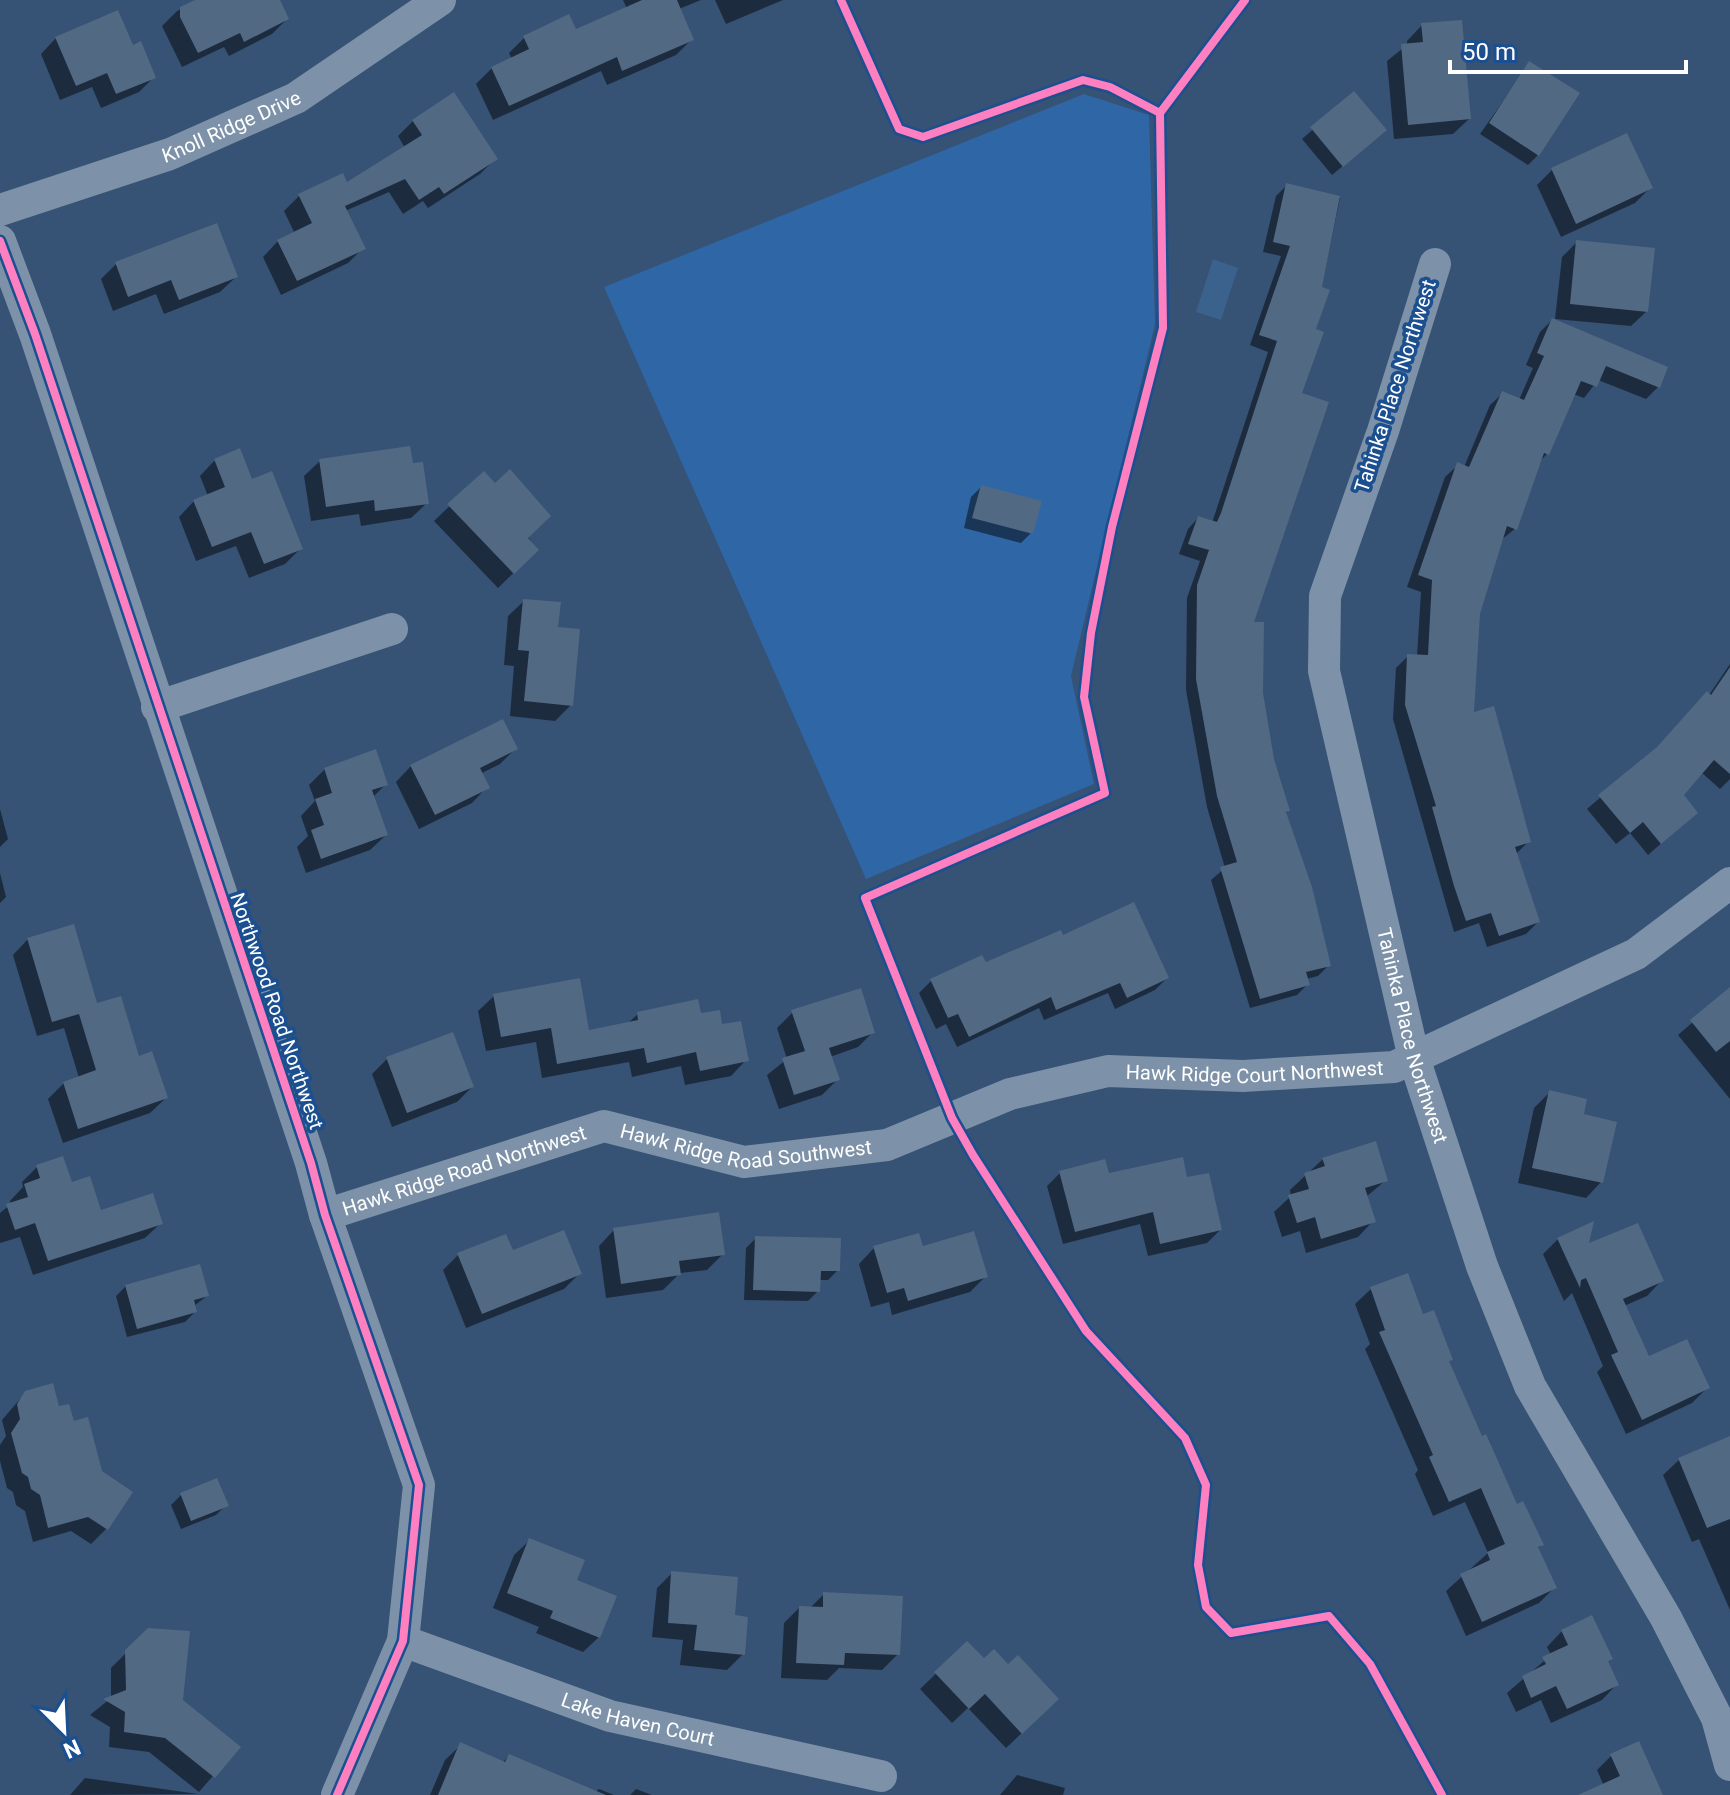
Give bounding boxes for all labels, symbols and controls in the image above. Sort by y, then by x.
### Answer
scale bar [1450,24,1686,74]
text: 50 m [1462,38,1516,66]
street label: Knoll Ridge Drive [159,85,305,168]
street label: Tahinka Place Northwest [1349,277,1441,495]
street label: Northwood Road Northwest [225,890,329,1132]
street label: Tahinka Place Northwest [1372,926,1453,1146]
street label: Hawk Ridge Court Northwest [1125,1056,1384,1088]
street label: Hawk Ridge Road Southwest [618,1119,873,1174]
street label: Hawk Ridge Road Northwest [339,1121,589,1221]
street label: Lake Haven Court [558,1687,717,1751]
north arrow [24,1691,104,1771]
text: N [60,1734,84,1763]

